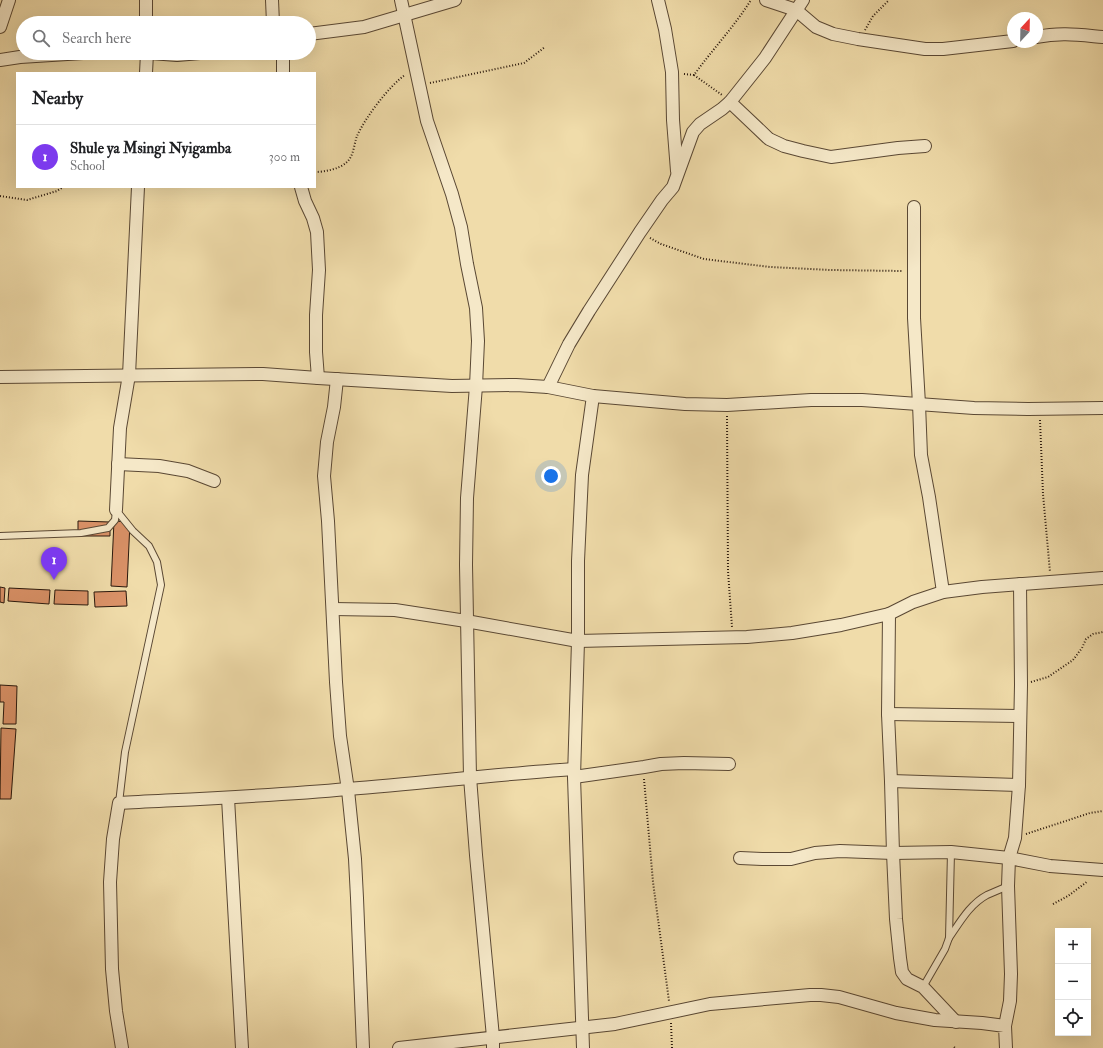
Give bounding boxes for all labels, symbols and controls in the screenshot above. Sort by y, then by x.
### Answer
north arrow [1007,12,1043,48]
search box [16,16,316,60]
icon: search [30,27,52,49]
text: Search here [62,29,131,48]
text: Nearby [32,88,83,109]
text: Shule ya Msingi Nyigamba [70,139,231,158]
text: 1 [43,149,47,165]
text: 300 m [269,149,300,165]
text: School [70,158,105,174]
your location [541,466,561,486]
pin: 1 [41,547,67,580]
map controls [1055,928,1091,1036]
button: + [1055,928,1091,964]
button: − [1055,964,1091,1000]
button: locate [1055,1000,1091,1036]

